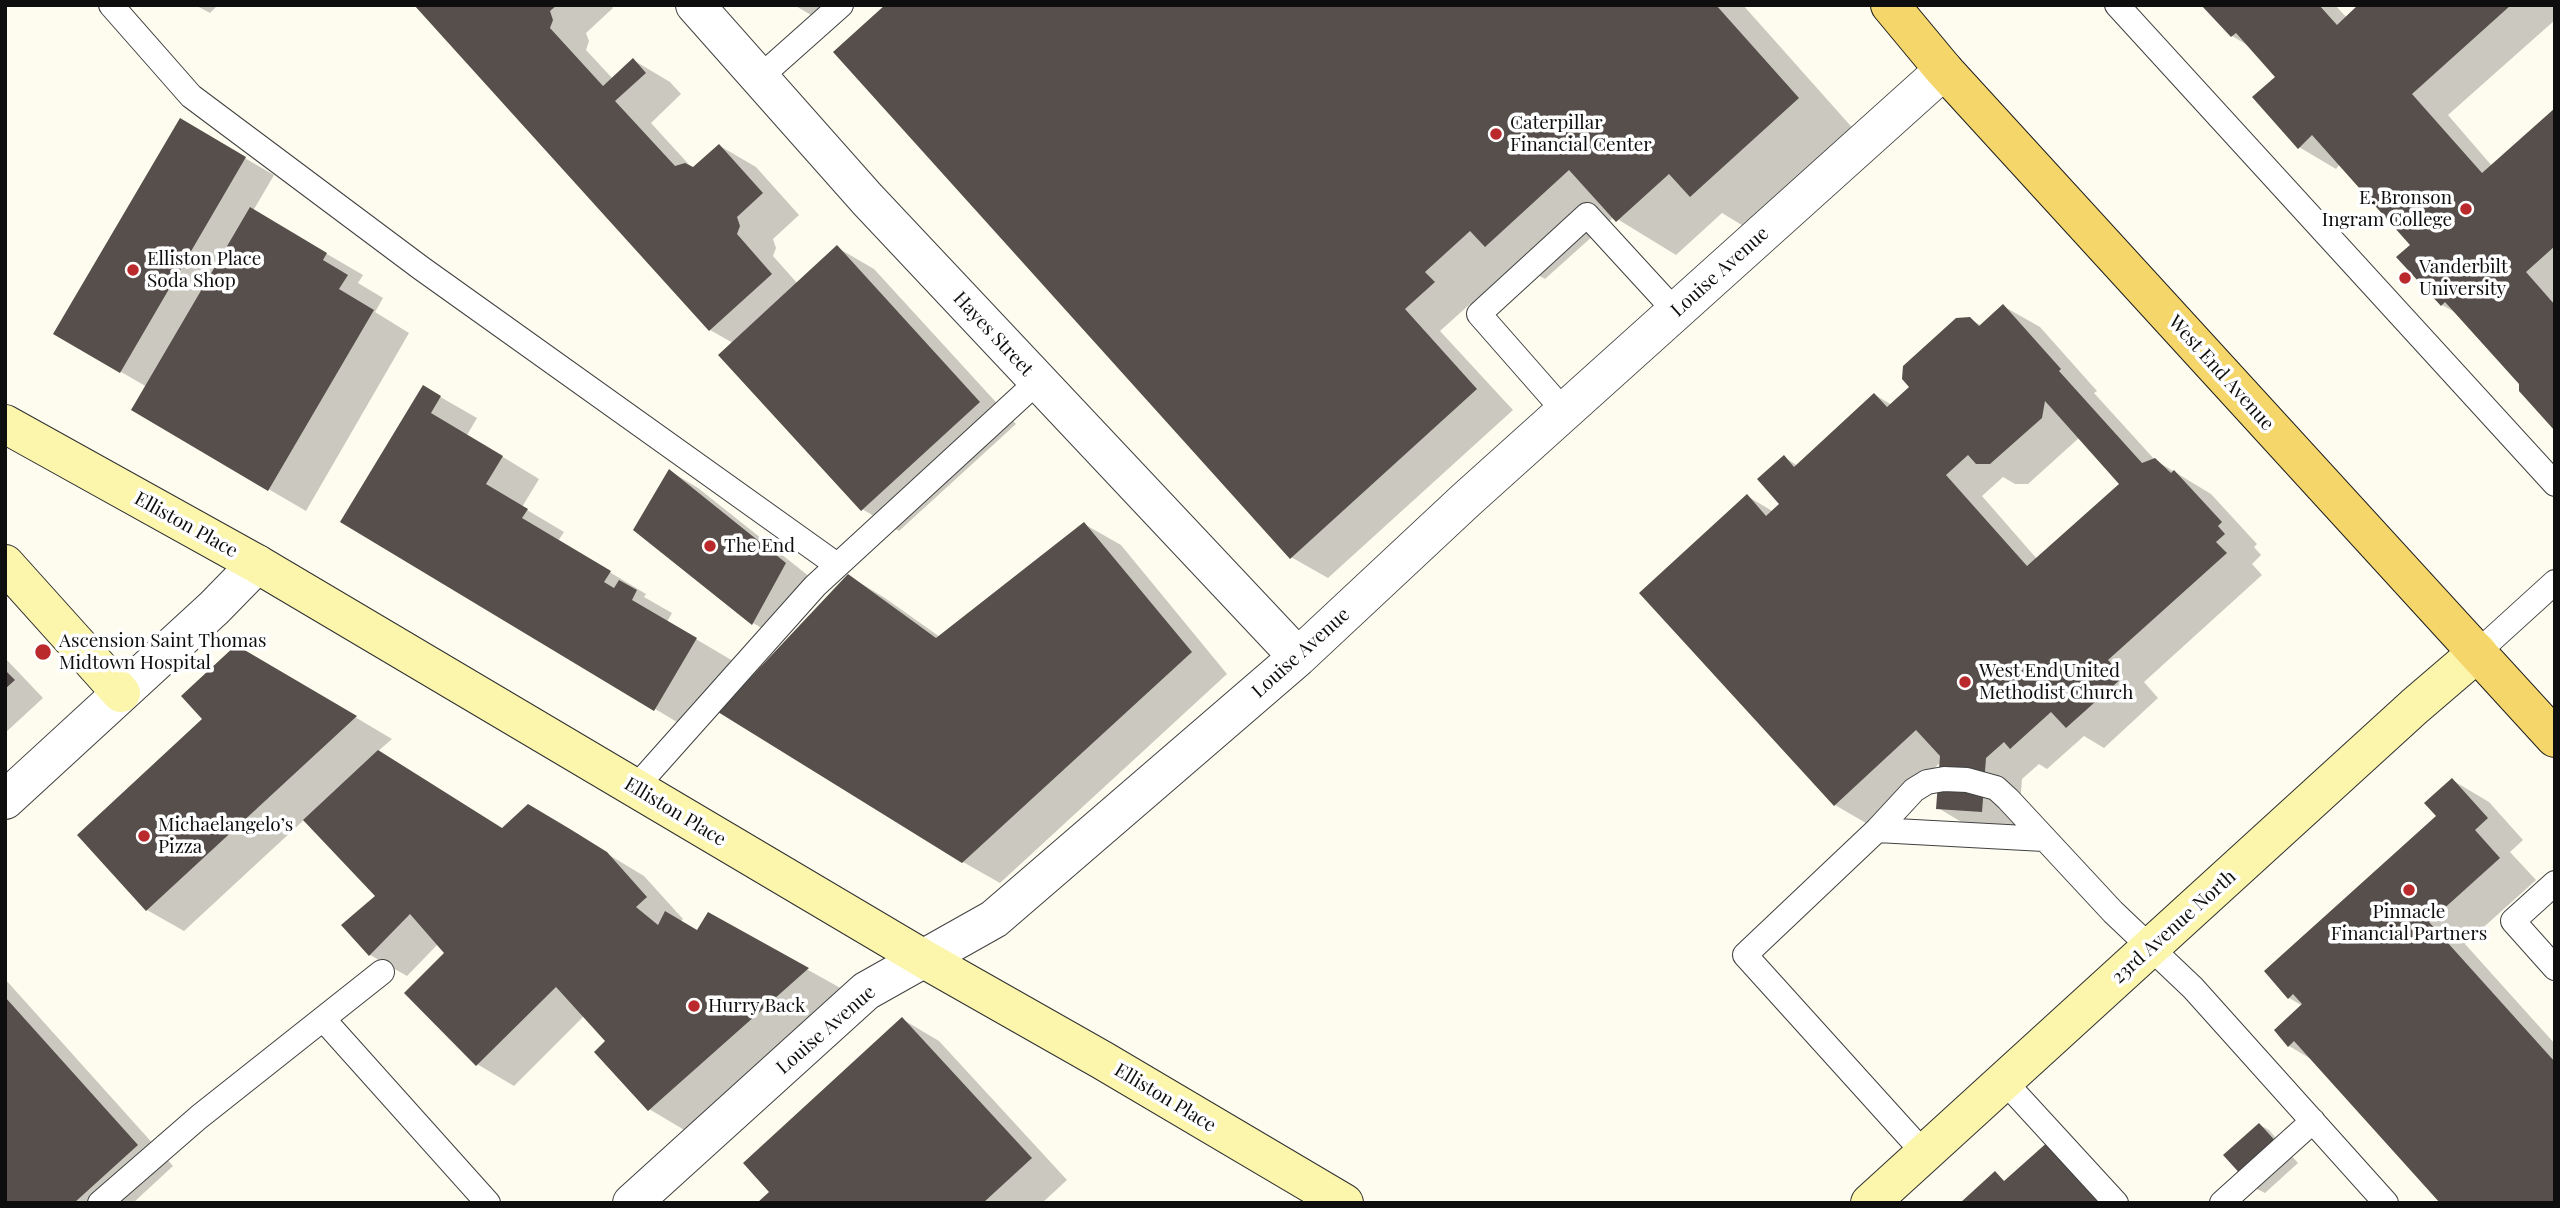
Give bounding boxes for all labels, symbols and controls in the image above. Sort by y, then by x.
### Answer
place label: Caterpillar Financial Center [1510,112,1652,156]
marker: Caterpillar Financial Center [1488,126,1504,142]
place label: E. Bronson Ingram College [2322,187,2452,231]
marker: E. Bronson Ingram College [2458,201,2474,217]
street label: Louise Avenue [1666,222,1774,322]
place label: Elliston Place Soda Shop [147,248,261,292]
place label: Vanderbilt University [2419,256,2508,300]
marker: Elliston Place Soda Shop [125,262,141,278]
marker: Vanderbilt University [2397,270,2413,286]
street label: Hayes Street [948,287,1038,381]
street label: West End Avenue [2163,311,2279,435]
street label: Elliston Place [130,487,242,563]
place label: The End [724,535,795,557]
marker: The End [702,538,718,554]
street label: Louise Avenue [1247,603,1355,703]
place label: Ascension Saint Thomas Midtown Hospital [59,630,266,674]
marker: Ascension Saint Thomas Midtown Hospital [33,642,53,662]
place label: West End United Methodist Church [1979,660,2133,704]
marker: West End United Methodist Church [1957,674,1973,690]
street label: Elliston Place [620,773,730,851]
place label: Michaelangelo’s Pizza [158,814,293,858]
marker: Michaelangelo’s Pizza [136,828,152,844]
street label: 23rd Avenue North [2107,865,2241,989]
marker: Pinnacle Financial Partners [2401,882,2417,898]
place label: Pinnacle Financial Partners [2331,901,2487,945]
street label: Louise Avenue [772,981,880,1079]
place label: Hurry Back [708,995,805,1017]
marker: Hurry Back [686,998,702,1014]
street label: Elliston Place [1110,1059,1220,1137]

